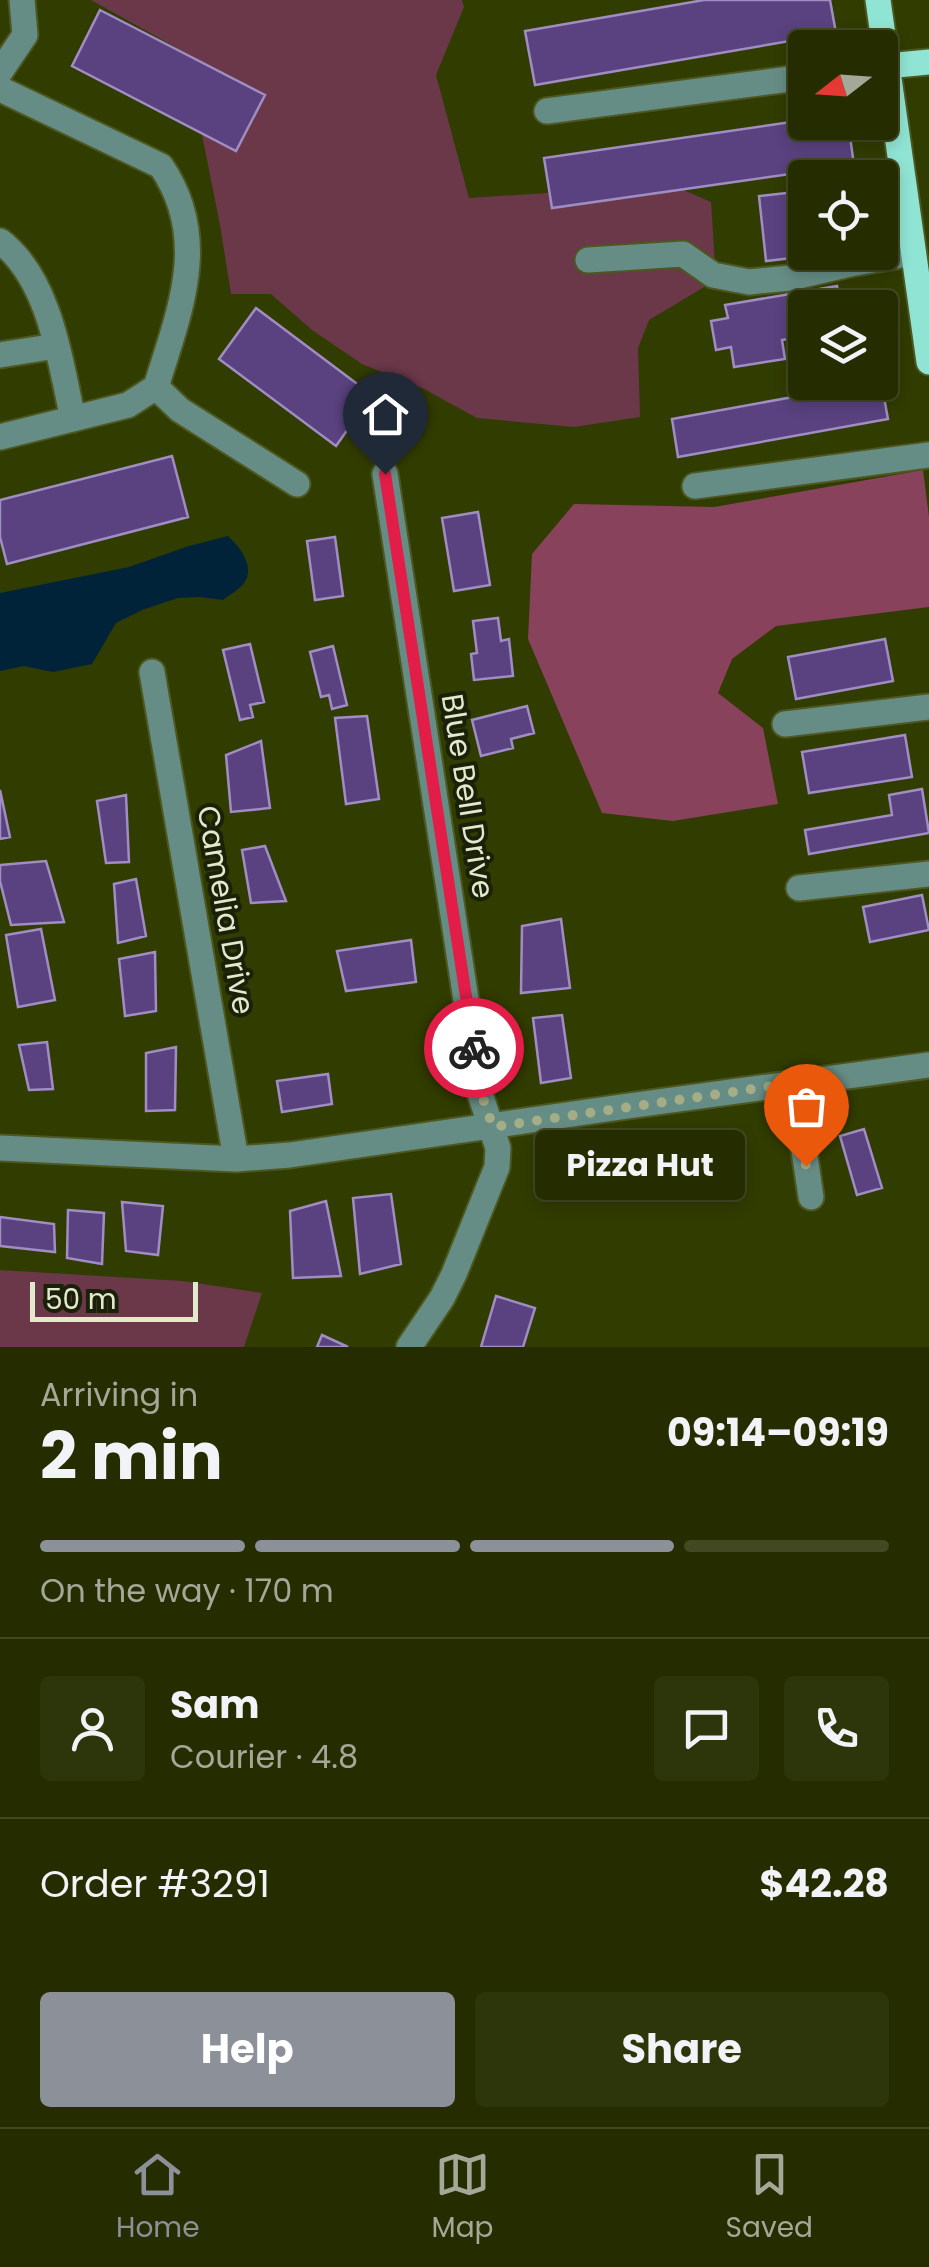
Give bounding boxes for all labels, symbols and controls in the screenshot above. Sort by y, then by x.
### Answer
north arrow [788,30,898,140]
map controls [788,30,898,400]
button: locate [788,160,898,270]
button: layers [788,290,898,400]
pin [343,372,428,475]
icon: home [358,387,413,442]
street label: Blue Bell Drive [431,691,505,901]
street label: Camelia Drive [186,802,266,1018]
courier [424,998,524,1098]
icon: bike [447,1021,502,1076]
pin [764,1064,849,1167]
icon: bag [779,1079,834,1134]
callout: Pizza Hut [536,1131,746,1201]
text: Pizza Hut [566,1142,714,1187]
scale bar [30,1277,198,1322]
text: 50 m [45,1280,116,1319]
text: Arriving in [40,1372,198,1417]
text: 09:14–09:19 [667,1406,889,1459]
text: 2 min [40,1411,223,1502]
text: On the way · 170 m [40,1568,334,1613]
button: person [40,1676,145,1781]
button: chat [654,1676,759,1781]
button: phone [784,1676,889,1781]
text: Sam [170,1678,259,1731]
text: Courier · 4.8 [170,1734,358,1779]
text: Order #3291 [40,1857,270,1910]
text: $42.28 [760,1857,889,1910]
button: Help [40,1992,455,2107]
button: Share [475,1992,889,2107]
tab: Home [116,2147,200,2249]
tab: Map [432,2147,494,2249]
tab: Saved [726,2147,813,2249]

